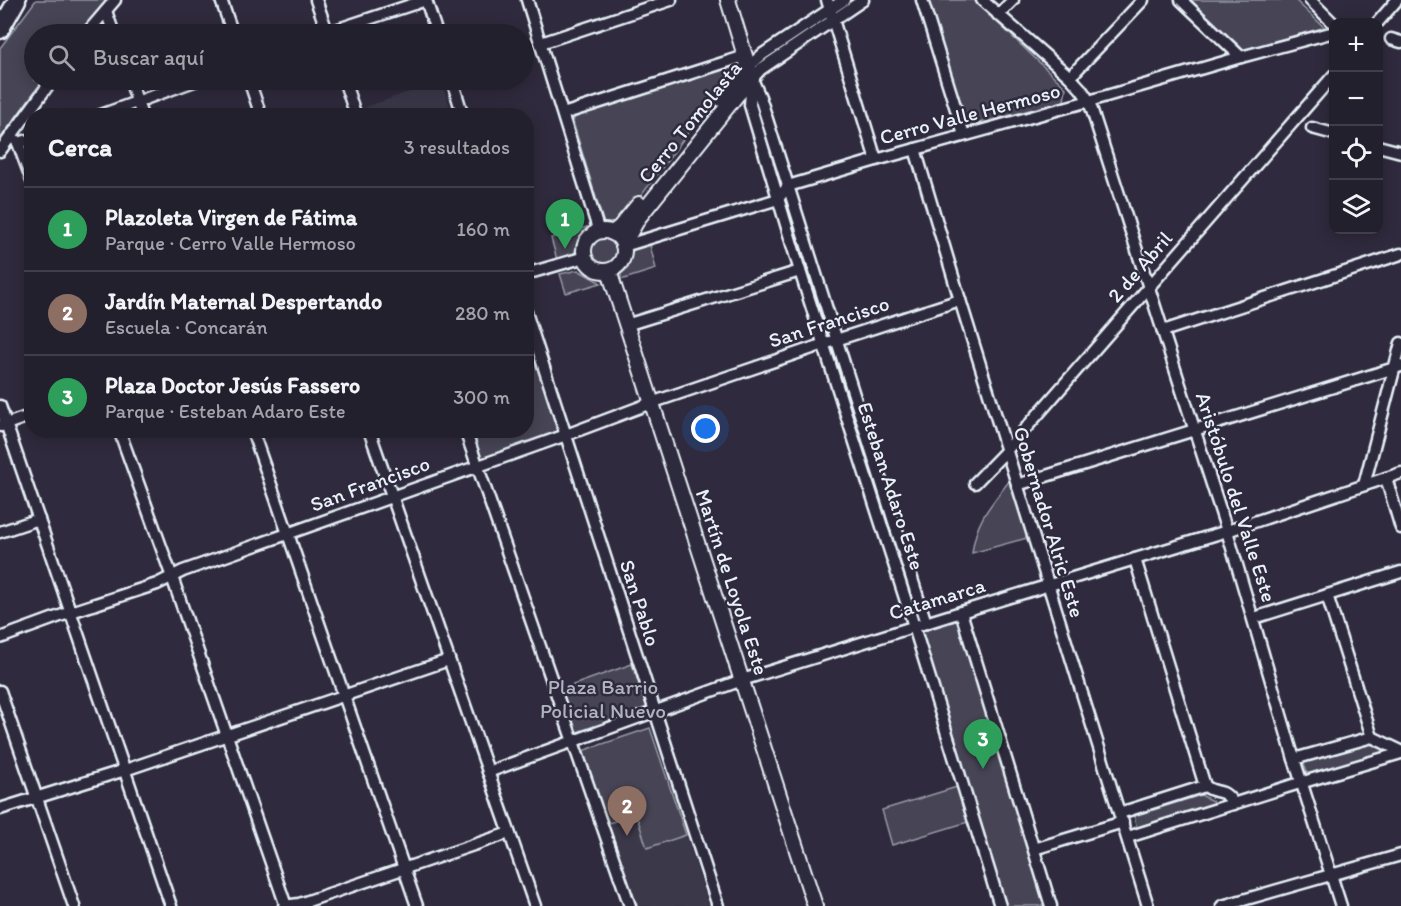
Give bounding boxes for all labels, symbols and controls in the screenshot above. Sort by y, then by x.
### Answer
map controls [1329,18,1383,234]
button: + [1329,18,1383,72]
search box [24,24,534,90]
icon: search [45,41,78,74]
text: Buscar aquí [93,44,204,71]
street label: Cerro Tomolasta [633,55,747,188]
button: − [1329,72,1383,126]
street label: Cerro Valle Hermoso [877,77,1063,150]
button: locate [1329,126,1383,180]
text: Cerca [48,131,112,163]
text: 3 resultados [404,135,510,159]
button: layers [1329,180,1383,234]
pin: 1 [546,200,584,249]
text: Plazoleta Virgen de Fátima [105,204,357,231]
text: 1 [63,217,72,241]
text: 160 m [457,217,510,241]
street label: 2 de Abril [1102,226,1177,307]
text: Parque · Cerro Valle Hermoso [105,231,356,255]
text: Jardín Maternal Despertando [105,288,382,315]
street label: San Francisco [765,290,892,353]
text: 2 [62,301,73,325]
text: 280 m [455,301,510,325]
text: Escuela · Concarán [105,315,267,339]
text: Plaza Doctor Jesús Fassero [105,372,360,399]
text: 3 [62,385,73,409]
text: 300 m [453,385,510,409]
street label: Aristóbulo del Valle Este [1191,389,1282,605]
text: Parque · Esteban Adaro Este [105,399,345,423]
street label: Esteban Adaro Este [853,399,930,573]
your location [691,414,720,443]
street label: Gobernador Alric Este [1009,423,1090,620]
street label: San Francisco [307,450,433,517]
street label: Martín de Loyola Este [691,486,774,678]
street label: San Pablo [615,557,666,649]
street label: Catamarca [886,572,988,625]
park label: Plaza Barrio Policial Nuevo [540,674,666,723]
pin: 3 [964,720,1002,769]
pin: 2 [608,786,646,836]

